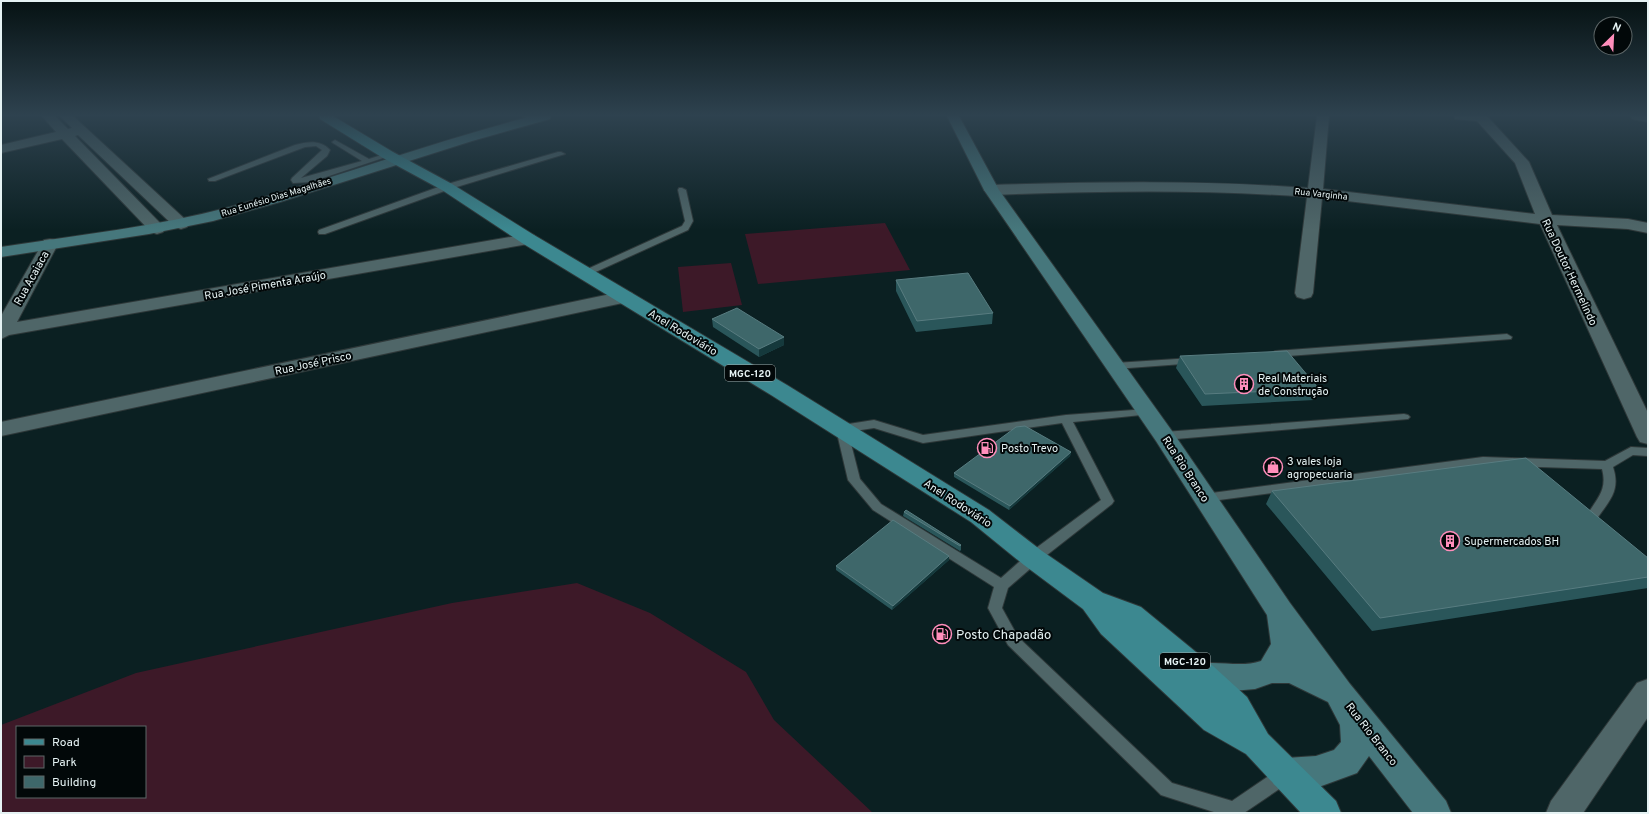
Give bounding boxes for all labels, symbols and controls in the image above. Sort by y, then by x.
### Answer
north arrow [1593,16,1633,56]
text: N [1610,20,1623,36]
street label: Rua Eunésio Dias Magalhães [220,175,332,219]
street label: Rua Varginha [1294,186,1348,203]
street label: Rua Doutor Hermelindo [1538,217,1600,328]
street label: Rua Acaiaca [11,249,53,308]
street label: Rua José Pimenta Araújo [203,268,327,304]
street label: Anel Rodoviário [645,307,720,359]
street label: Rua José Prisco [274,349,353,379]
road number: MGC-120 [725,365,775,381]
place label: Real Materiais de Construção [1258,372,1329,399]
building icon: Real Materiais de Construção [1233,373,1255,395]
street label: Rua Rio Branco [1159,434,1212,505]
fuel station icon: Posto Trevo [976,437,998,459]
place label: Posto Trevo [1001,442,1058,456]
place label: 3 vales loja agropecuaria [1287,455,1352,482]
shop icon: 3 vales loja agropecuaria [1262,456,1284,478]
street label: Anel Rodoviário [921,477,994,531]
building icon: Supermercados BH [1439,530,1461,552]
place label: Supermercados BH [1464,535,1559,549]
fuel station icon: Posto Chapadão [931,623,953,645]
place label: Posto Chapadão [956,628,1051,644]
road number: MGC-120 [1160,653,1210,669]
street label: Rua Rio Branco [1342,700,1400,769]
legend [16,726,146,798]
text: Road [52,735,80,751]
text: Park [52,755,77,771]
text: Building [52,775,96,791]

